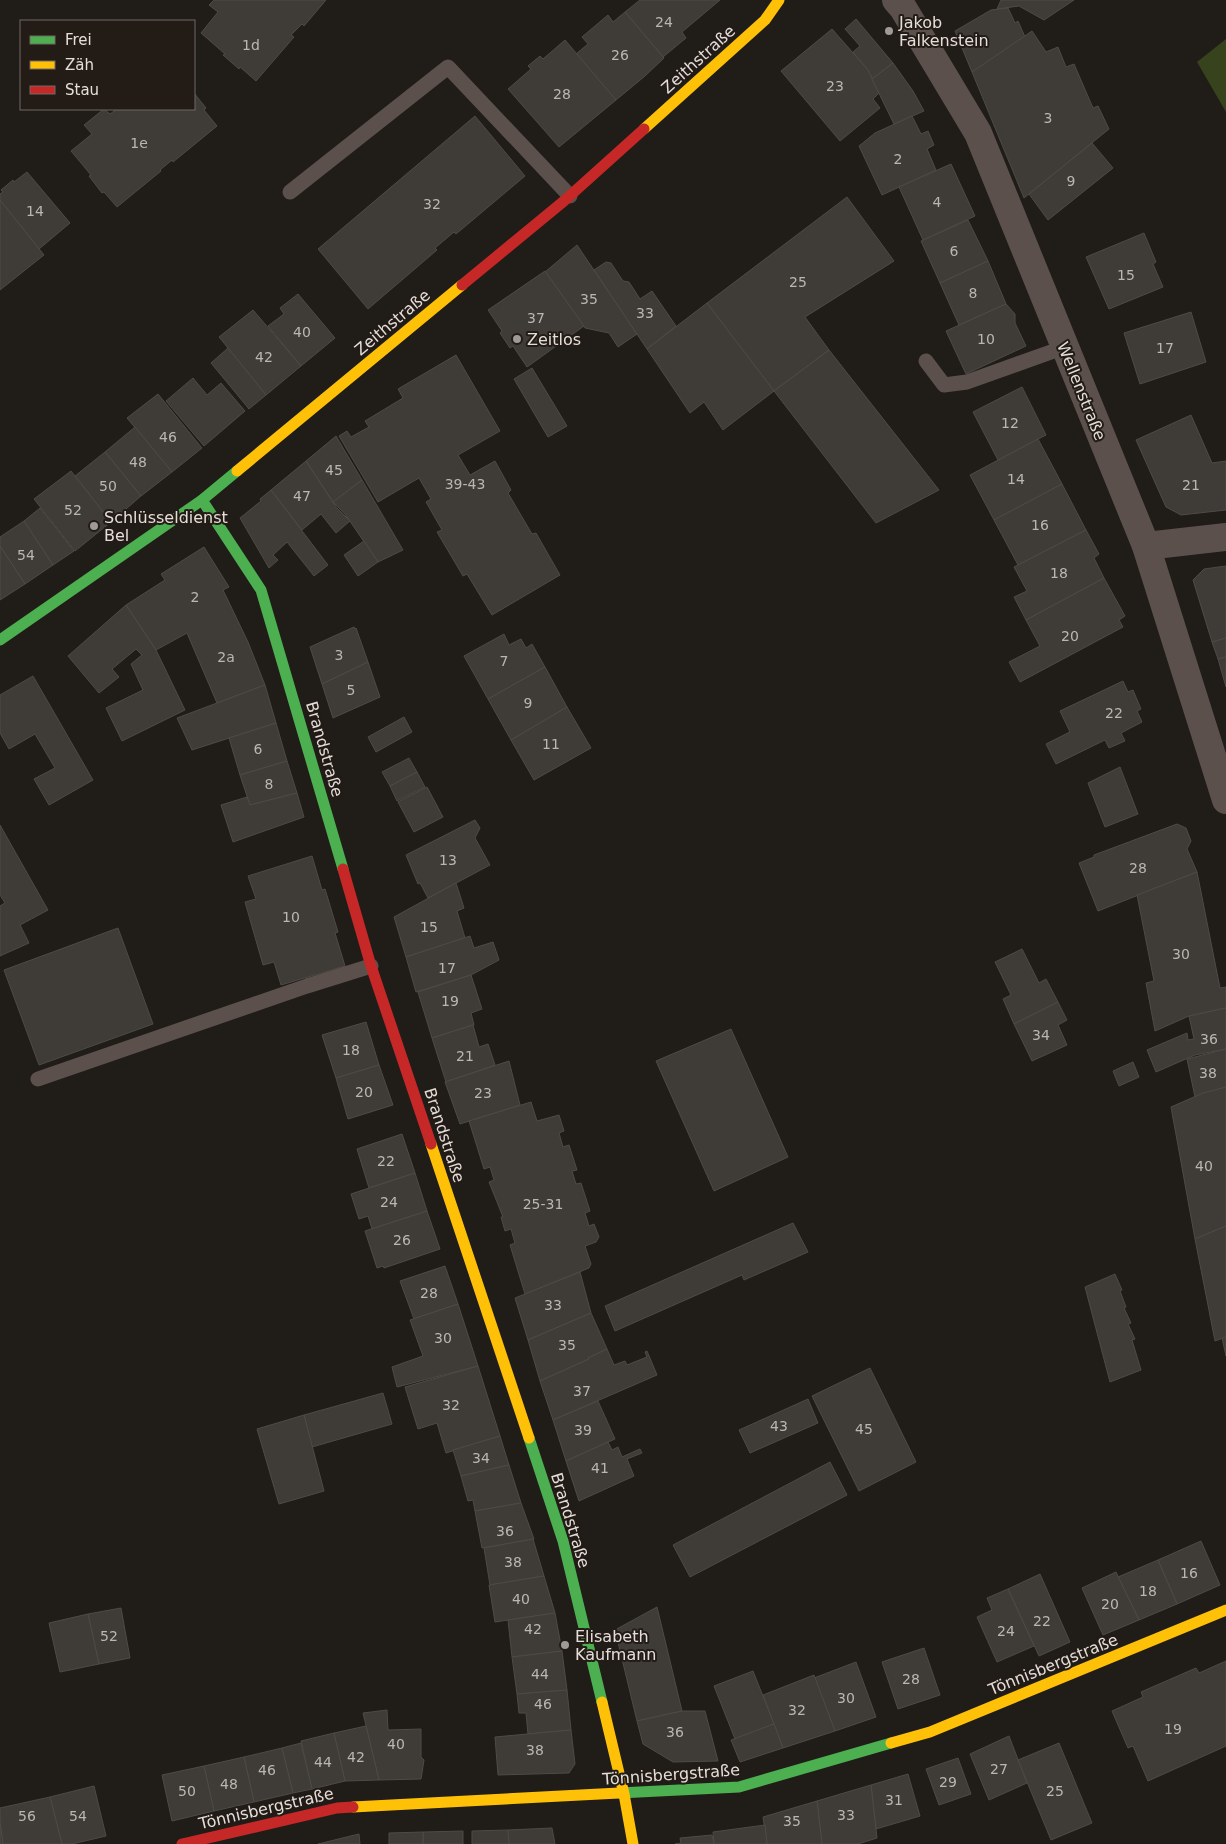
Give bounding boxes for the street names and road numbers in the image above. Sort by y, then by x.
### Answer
street label: Zeithstraße [658,21,739,97]
street label: Zeithstraße [351,285,434,359]
street label: Wellenstraße [1053,339,1110,443]
street label: Brandstraße [302,699,347,799]
street label: Brandstraße [420,1085,469,1185]
street label: Brandstraße [547,1470,594,1570]
street label: Tönnisbergstraße [985,1630,1121,1699]
street label: Tönnisbergstraße [601,1760,740,1789]
street label: Tönnisbergstraße [196,1784,335,1833]

